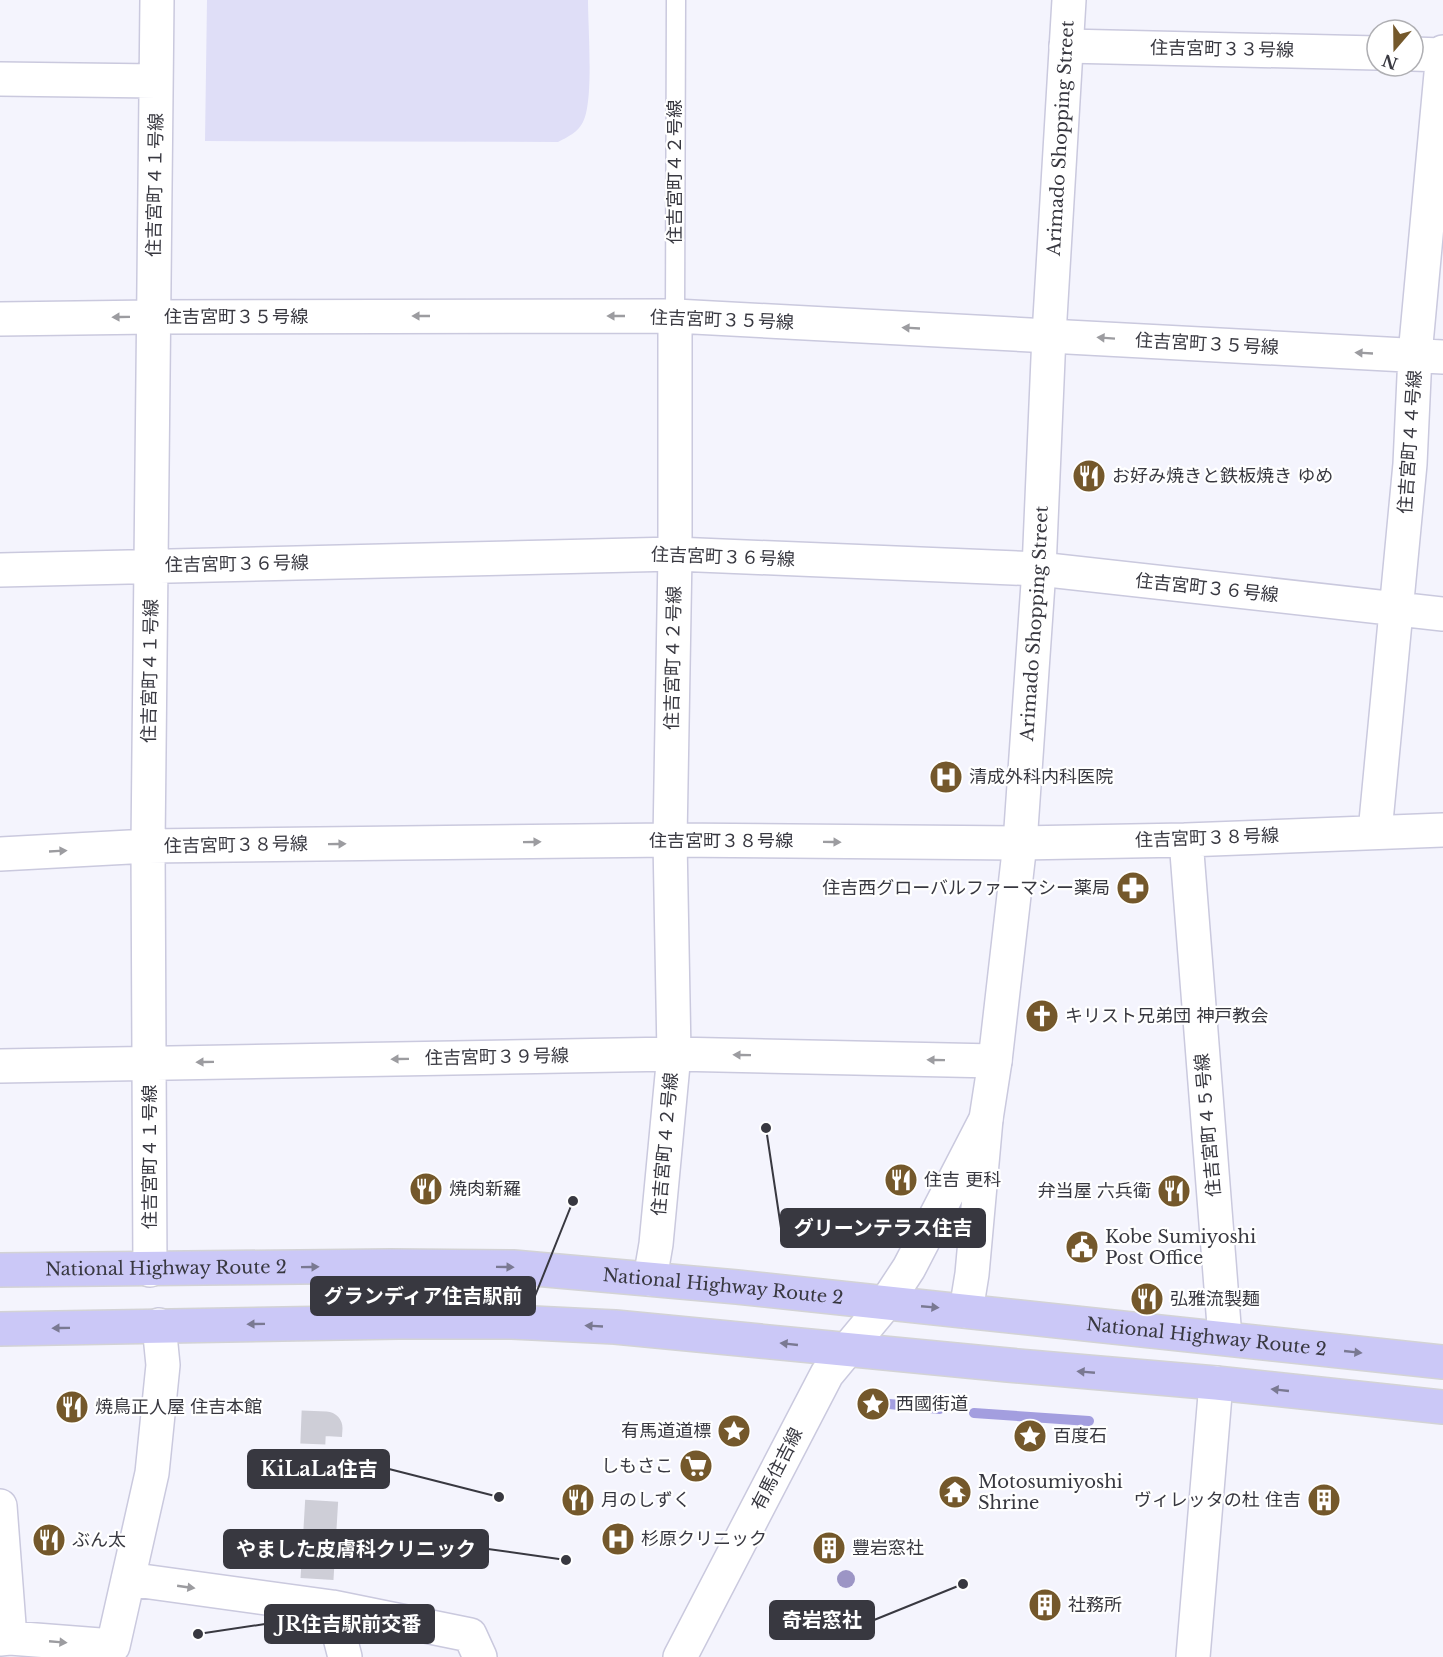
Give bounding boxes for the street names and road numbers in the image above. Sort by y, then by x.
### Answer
street label: Arimado Shopping Street [1043,20,1079,258]
street label: 住吉宮町３３号線 [1150,37,1294,61]
street label: 住吉宮町４２号線 [664,100,686,244]
street label: 住吉宮町４１号線 [143,113,167,257]
street label: 住吉宮町３５号線 [164,306,308,328]
street label: 住吉宮町３５号線 [650,306,794,334]
street label: 住吉宮町３５号線 [1135,329,1279,359]
street label: 住吉宮町４４号線 [1394,369,1426,515]
street label: Arimado Shopping Street [1016,505,1053,743]
street label: 住吉宮町３６号線 [651,543,795,571]
street label: 住吉宮町３６号線 [165,552,309,576]
street label: 住吉宮町３６号線 [1134,570,1280,606]
street label: 住吉宮町４２号線 [661,586,685,730]
street label: 住吉宮町４１号線 [138,599,162,743]
street label: 住吉宮町３８号線 [1135,824,1279,852]
street label: 住吉宮町３８号線 [649,830,793,852]
street label: 住吉宮町３８号線 [164,833,308,857]
street label: 住吉宮町３９号線 [425,1045,569,1069]
street label: 住吉宮町４５号線 [1191,1052,1225,1198]
street label: 住吉宮町４２号線 [648,1071,682,1217]
street label: 住吉宮町４１号線 [139,1085,161,1229]
street label: National Highway Route 2 [45,1256,287,1281]
street label: National Highway Route 2 [602,1264,844,1309]
street label: National Highway Route 2 [1085,1313,1328,1361]
street label: 有馬住吉線 [747,1424,807,1514]

